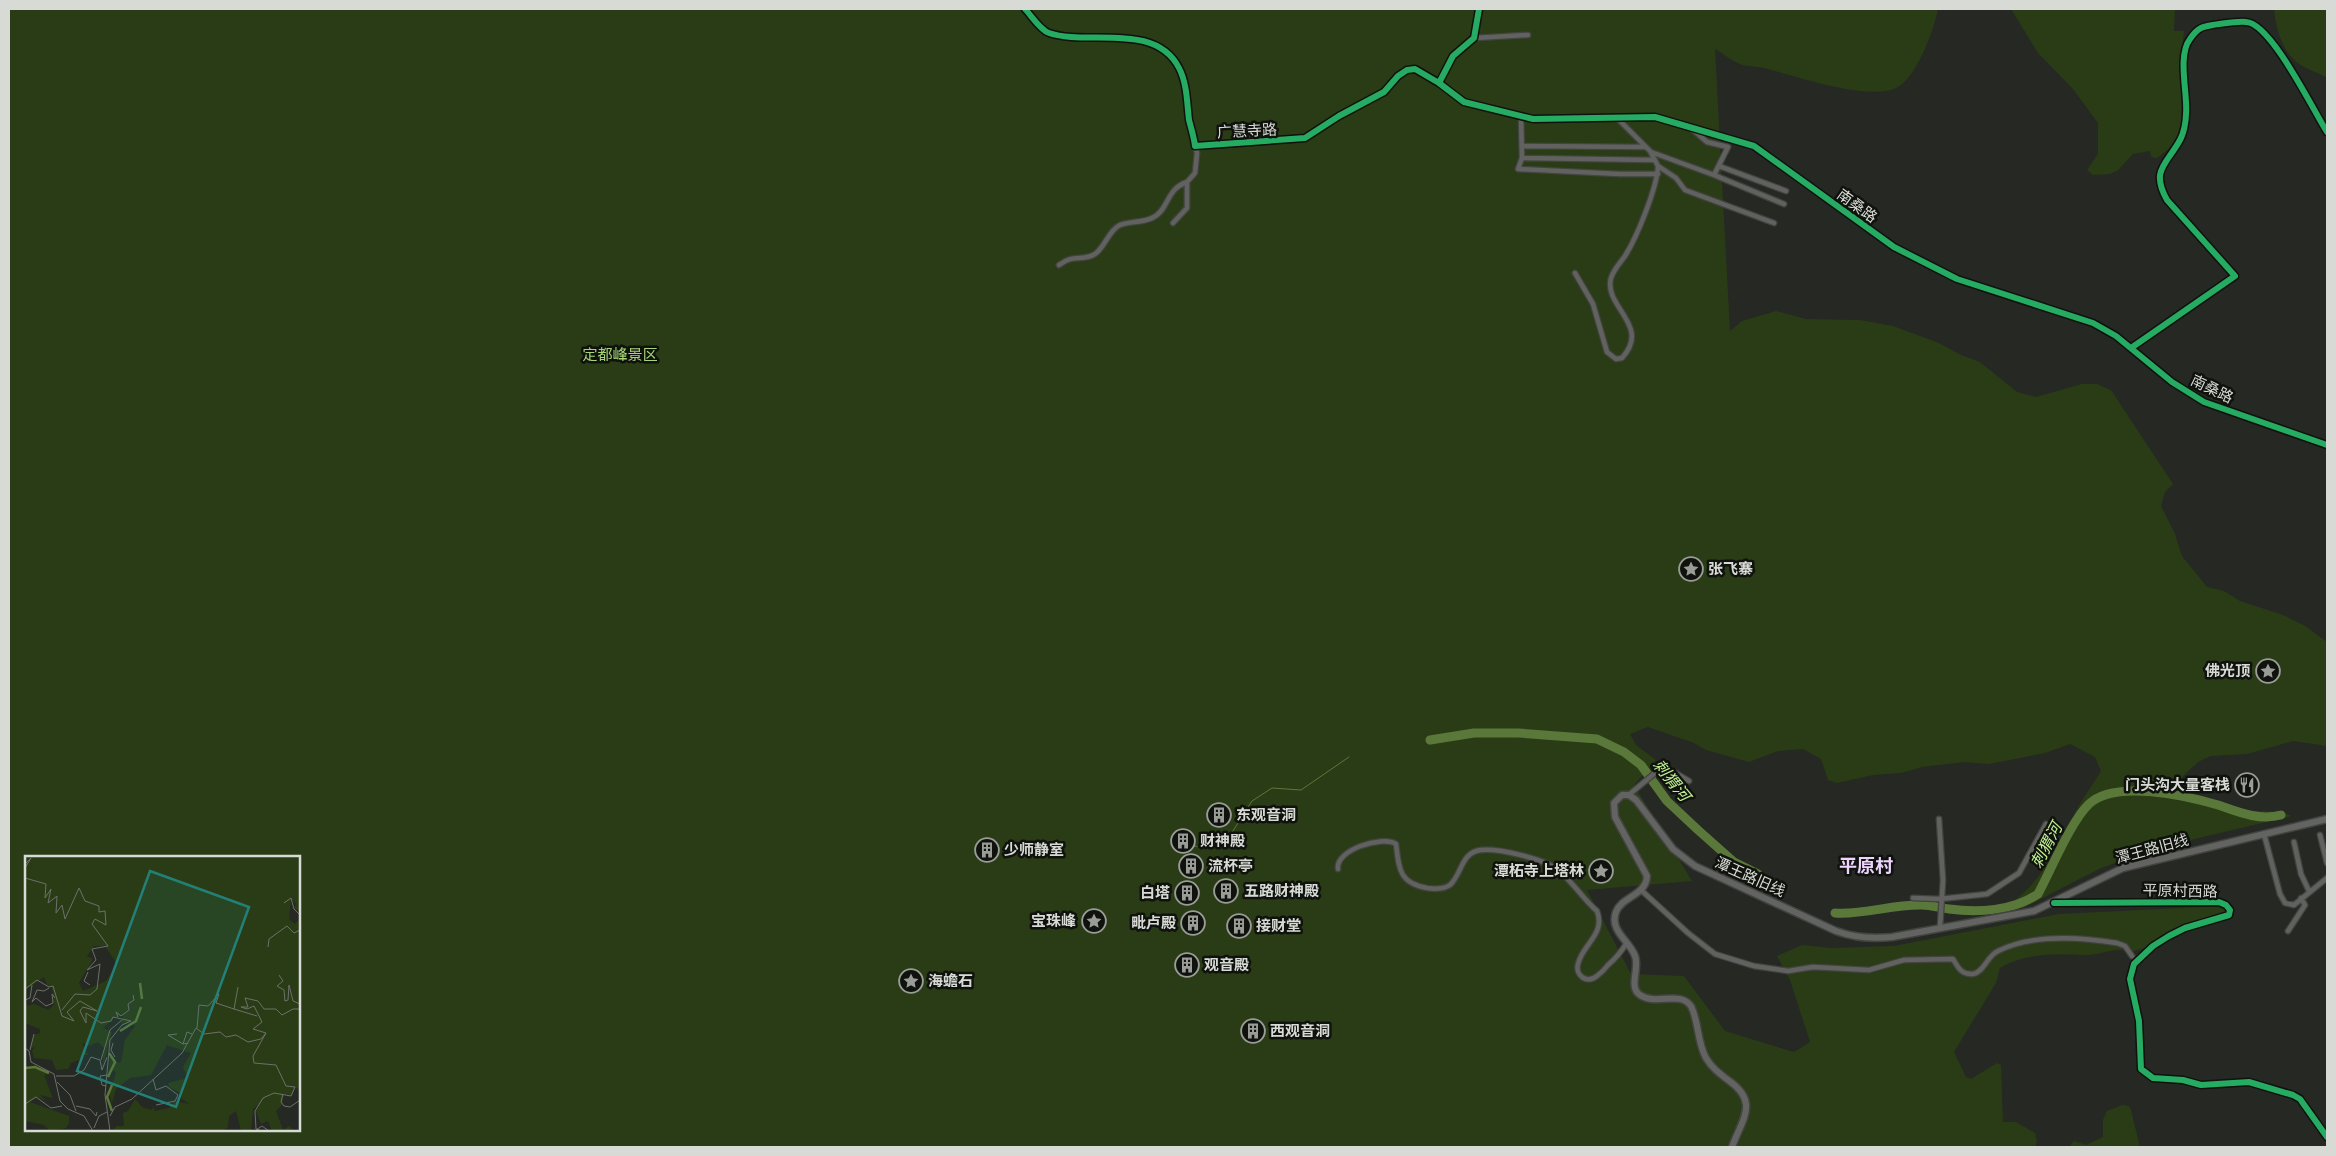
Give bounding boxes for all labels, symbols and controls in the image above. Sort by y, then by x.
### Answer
street label: 广慧寺路 [1217,119,1277,142]
street label: 南桑路 [1834,185,1881,227]
park label: 定都峰景区 [582,345,658,364]
street label: 南桑路 [2188,370,2237,407]
place icon: 张飞寨 [1678,556,1704,582]
place label: 张飞寨 [1708,559,1753,578]
place icon: 佛光顶 [2255,658,2281,684]
place label: 佛光顶 [2205,661,2251,680]
water label: 刺猬河 [1649,755,1697,807]
restaurant icon: 门头沟大量客栈 [2234,772,2260,798]
place label: 门头沟大量客栈 [2125,775,2230,794]
building icon: 东观音洞 [1206,802,1232,828]
place label: 东观音洞 [1236,805,1296,824]
water label: 刺猬河 [2026,816,2068,871]
building icon: 财神殿 [1170,828,1196,854]
street label: 潭王路旧线 [2113,830,2191,867]
place label: 财神殿 [1200,831,1245,850]
building icon: 少师静室 [974,837,1000,863]
place label: 少师静室 [1004,840,1064,859]
building icon: 流杯亭 [1178,853,1204,879]
street label: 潭王路旧线 [1712,853,1788,900]
district label: 平原村 [1839,854,1893,877]
inset map [25,856,300,1131]
place label: 流杯亭 [1208,856,1253,875]
place icon: 潭柘寺上塔林 [1588,858,1614,884]
place label: 潭柘寺上塔林 [1494,861,1584,880]
building icon: 五路财神殿 [1213,878,1239,904]
building icon: 白塔 [1174,880,1200,906]
street label: 平原村西路 [2142,880,2218,901]
place label: 五路财神殿 [1244,881,1319,900]
place label: 白塔 [1140,883,1170,902]
place icon: 宝珠峰 [1081,908,1107,934]
building icon: 毗卢殿 [1180,910,1206,936]
place label: 宝珠峰 [1031,911,1076,930]
place label: 毗卢殿 [1131,913,1176,932]
building icon: 接财堂 [1226,913,1252,939]
place label: 接财堂 [1256,916,1301,935]
building icon: 观音殿 [1174,952,1200,978]
place label: 观音殿 [1204,955,1249,974]
place icon: 海蟾石 [898,968,924,994]
place label: 海蟾石 [928,971,973,990]
building icon: 西观音洞 [1240,1018,1266,1044]
place label: 西观音洞 [1270,1021,1330,1040]

